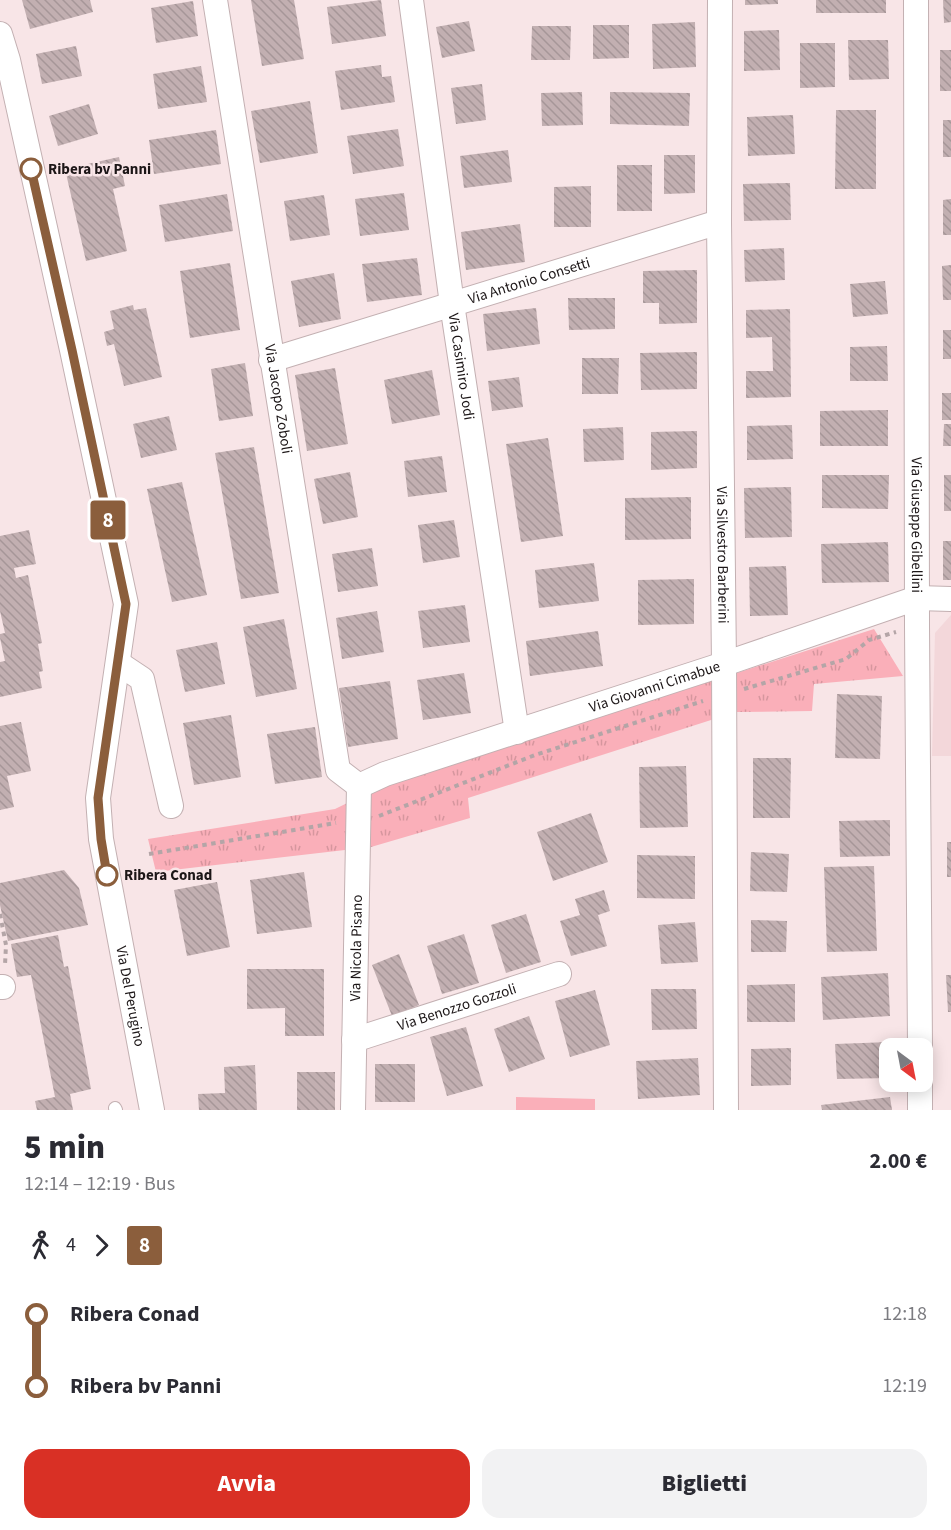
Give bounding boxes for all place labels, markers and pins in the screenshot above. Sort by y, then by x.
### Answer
marker: Ribera bv Panni [20,158,42,180]
place label: Ribera bv Panni [48,159,151,180]
marker: Ribera Conad [96,864,118,886]
place label: Ribera Conad [124,865,212,886]

